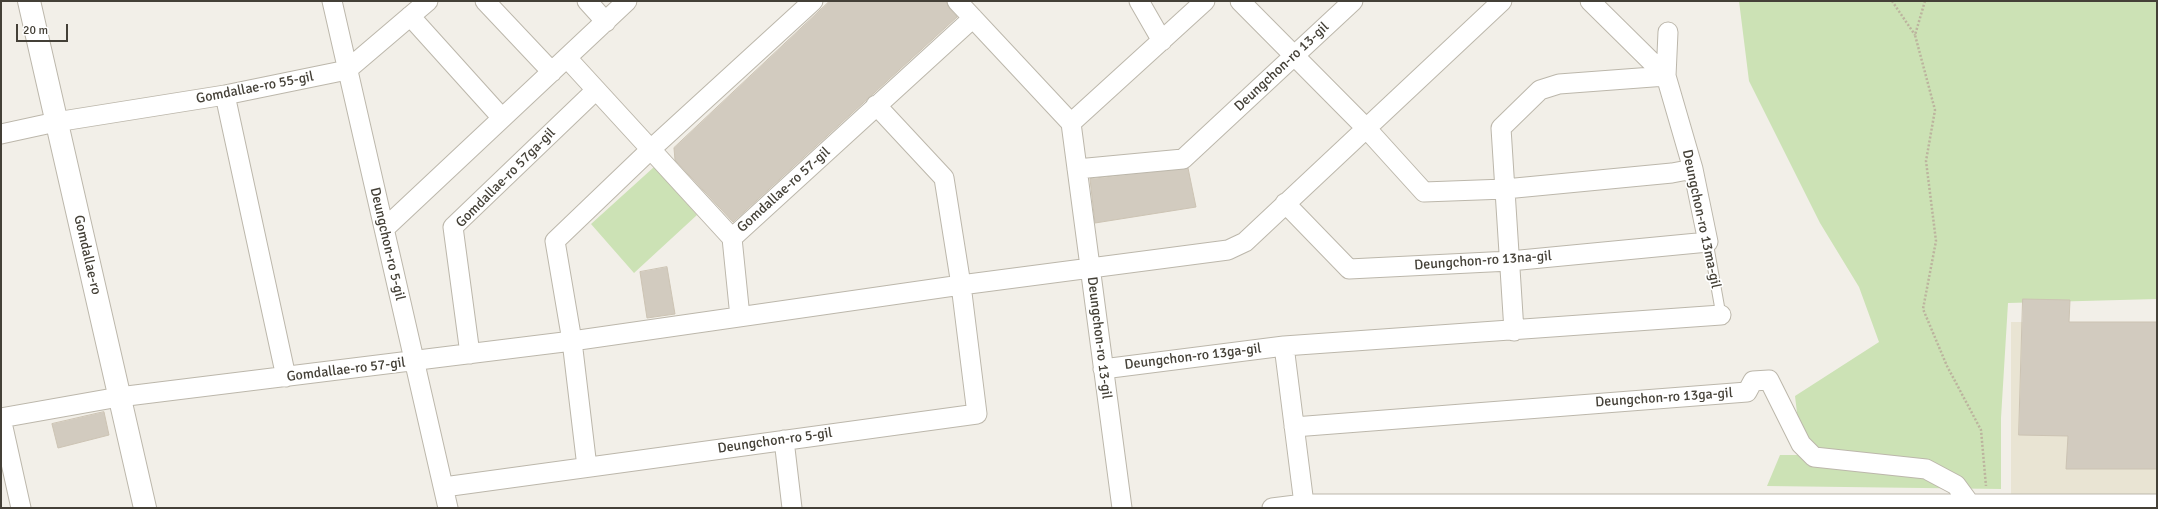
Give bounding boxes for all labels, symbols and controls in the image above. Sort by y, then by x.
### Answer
scale bar [18,16,70,42]
street label: Deungchon-ro 13-gil [1231,19,1333,115]
text: 20 m [23,23,48,38]
street label: Gomdallae-ro 55-gil [195,68,315,108]
street label: Gomdallae-ro 57ga-gil [453,125,559,231]
street label: Gomdallae-ro 57-gil [734,144,834,236]
street label: Deungchon-ro 13ma-gil [1678,148,1724,290]
street label: Deungchon-ro 5-gil [366,186,408,302]
street label: Gomdallae-ro [70,214,104,296]
street label: Deungchon-ro 13na-gil [1414,248,1552,274]
street label: Deungchon-ro 13-gil [1083,276,1115,400]
street label: Deungchon-ro 13ga-gil [1124,340,1262,374]
street label: Gomdallae-ro 57-gil [286,354,406,386]
street label: Deungchon-ro 13ga-gil [1595,385,1733,411]
street label: Deungchon-ro 5-gil [717,425,833,457]

